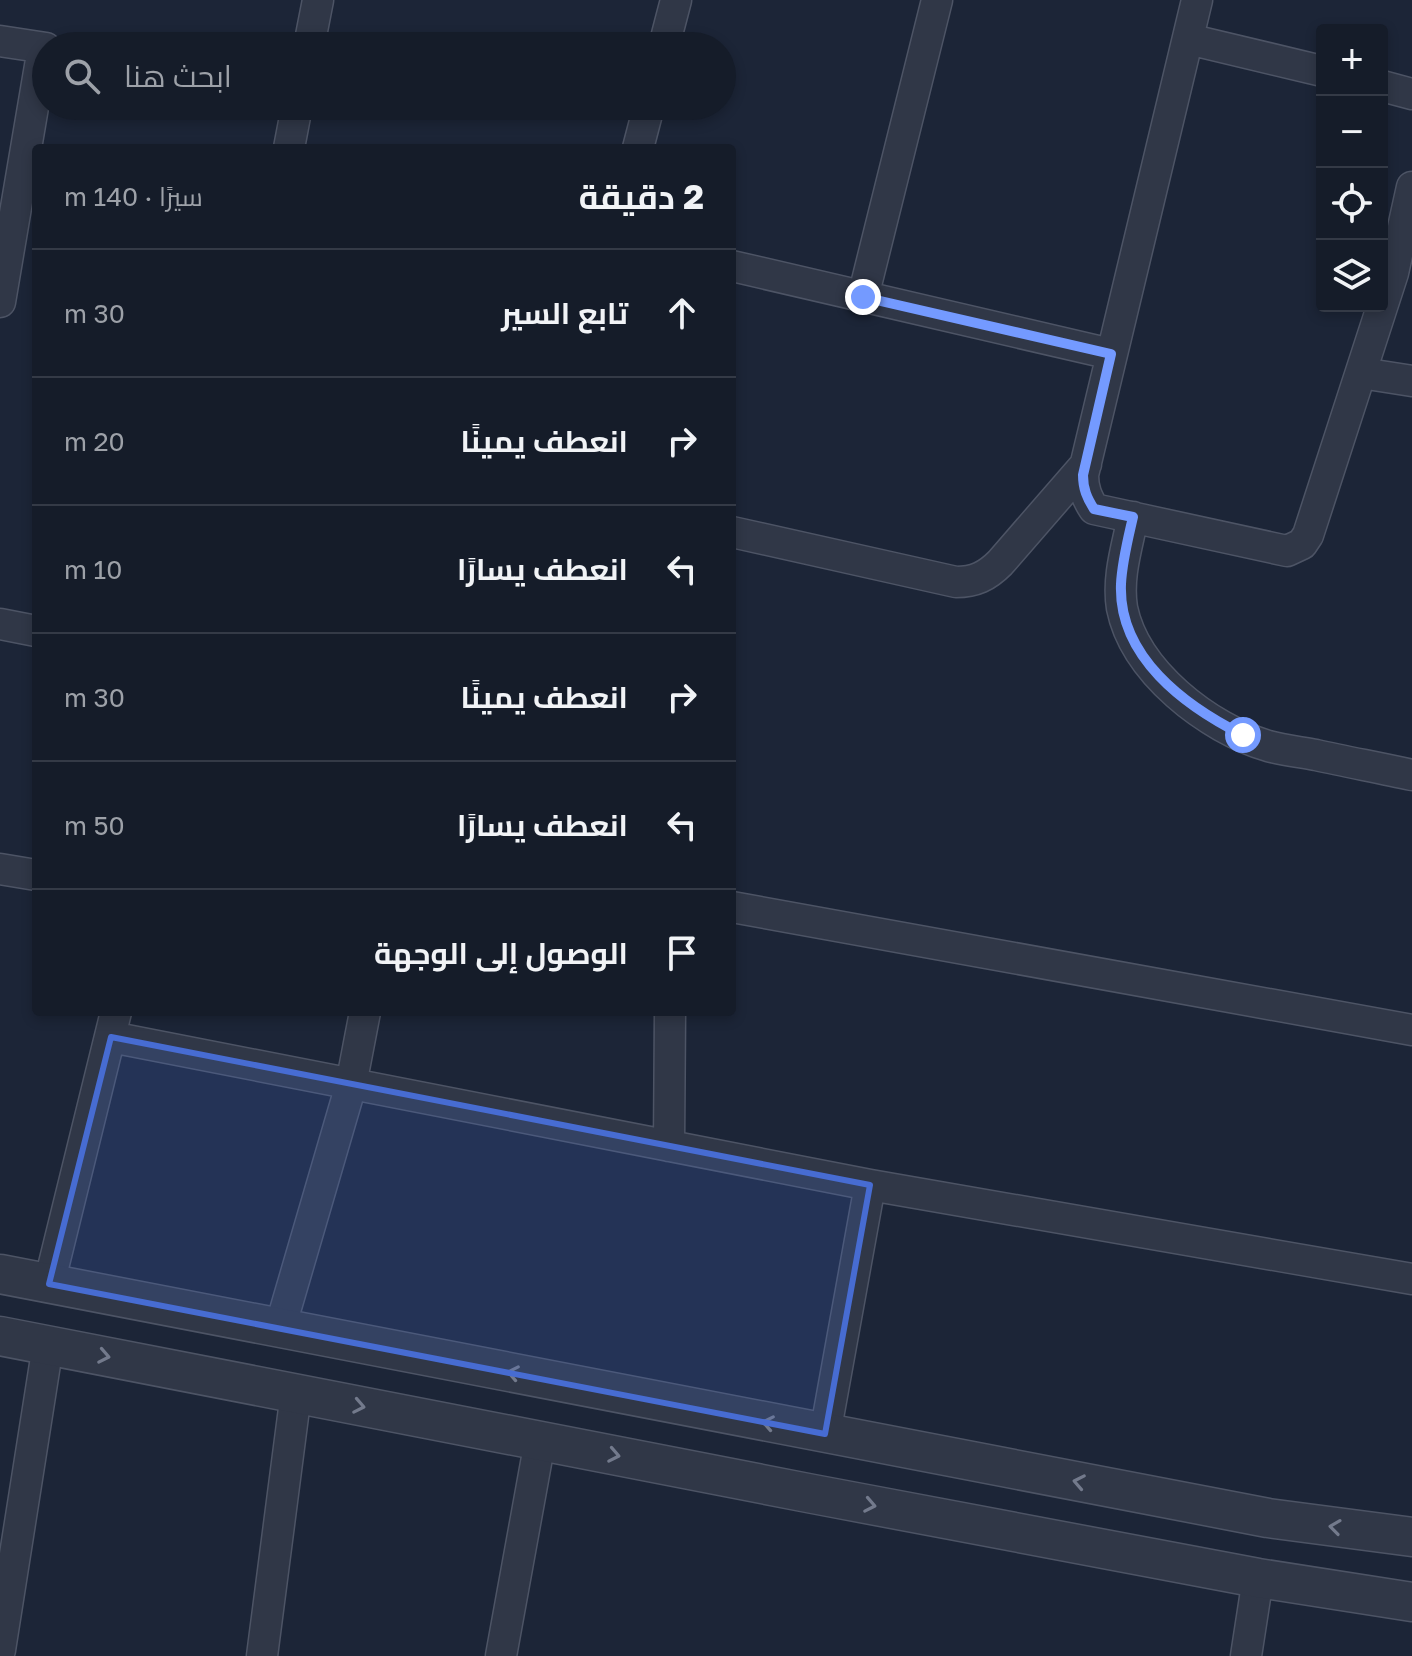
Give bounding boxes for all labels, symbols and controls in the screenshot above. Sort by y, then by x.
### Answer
map controls [1316,24,1388,312]
button: + [1316,24,1388,96]
search box [32,32,736,120]
icon: search [60,54,104,98]
text: ابحث هنا [124,58,232,94]
button: − [1316,96,1388,168]
button: locate [1316,168,1388,240]
text: 2 دقيقة [579,176,704,216]
text: سيرًا · 140 m [64,181,203,212]
button: layers [1316,240,1388,312]
route end [845,279,881,315]
icon: ahead [660,291,704,335]
text: تابع السير [501,295,628,331]
text: 30 m [64,298,125,329]
icon: right [660,419,704,463]
text: انعطف يمينًا [461,423,628,459]
text: 20 m [64,426,125,457]
icon: left [660,547,704,591]
text: انعطف يسارًا [457,551,628,587]
text: 10 m [64,554,122,585]
icon: right [660,675,704,719]
text: انعطف يمينًا [461,679,628,715]
text: 30 m [64,682,125,713]
route start [1225,717,1261,753]
icon: left [660,803,704,847]
text: انعطف يسارًا [457,807,628,843]
text: 50 m [64,810,125,841]
icon: arrive [660,931,704,975]
text: الوصول إلى الوجهة [374,935,628,971]
one-way arrow [97,1347,110,1364]
one-way arrow [507,1365,520,1382]
one-way arrow [352,1396,366,1413]
one-way arrow [761,1415,775,1432]
one-way arrow [608,1446,621,1463]
one-way arrow [1072,1474,1085,1491]
one-way arrow [863,1495,877,1512]
one-way arrow [1328,1518,1341,1535]

